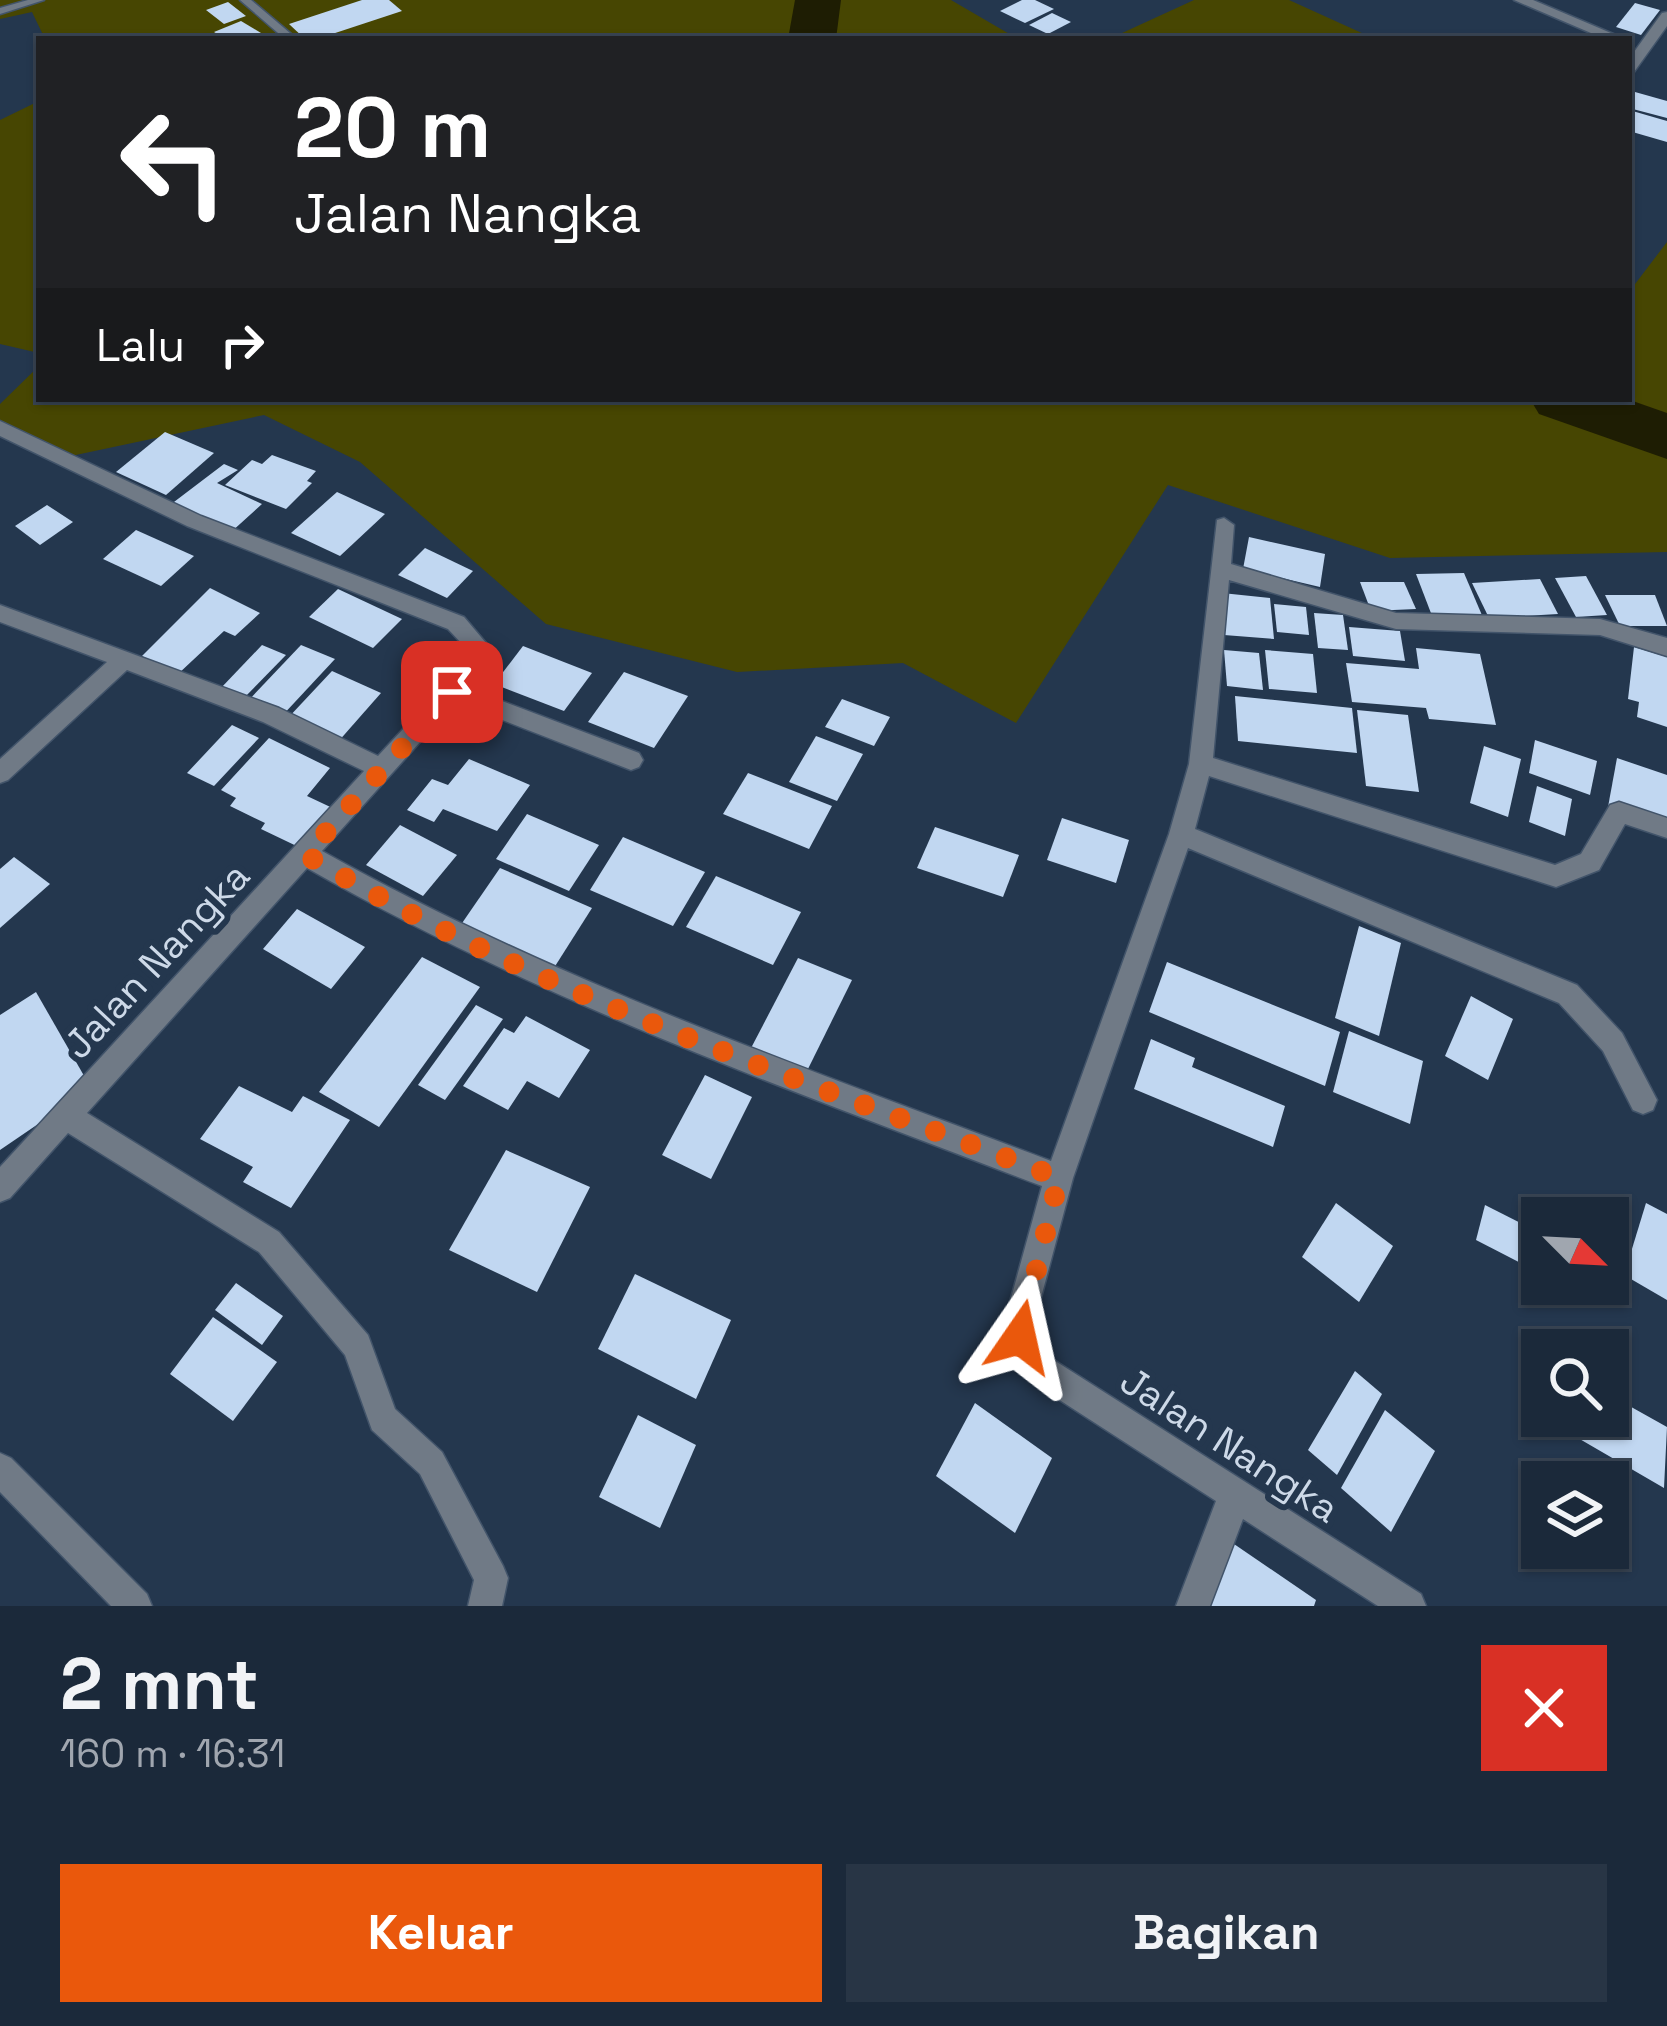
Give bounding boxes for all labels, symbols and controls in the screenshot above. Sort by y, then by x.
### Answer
text: 20 m [294,74,491,182]
icon: left [96,84,252,240]
text: Jalan Nangka [294,179,641,248]
icon: right [209,312,275,378]
text: Lalu [96,317,185,374]
pin [401,641,503,743]
icon: arrive [419,659,485,725]
street label: Jalan Nangka [53,852,260,1069]
north arrow [1521,1197,1629,1305]
map controls [1521,1197,1629,1569]
position arrow [957,1274,1083,1400]
button: search [1521,1329,1629,1437]
street label: Jalan Nangka [1111,1356,1348,1533]
button: layers [1521,1461,1629,1569]
text: 2 mnt [60,1638,259,1730]
button: close [1481,1645,1607,1771]
text: 160 m · 16:31 [60,1729,285,1778]
button: Keluar [60,1864,822,2002]
button: Bagikan [846,1864,1607,2002]

